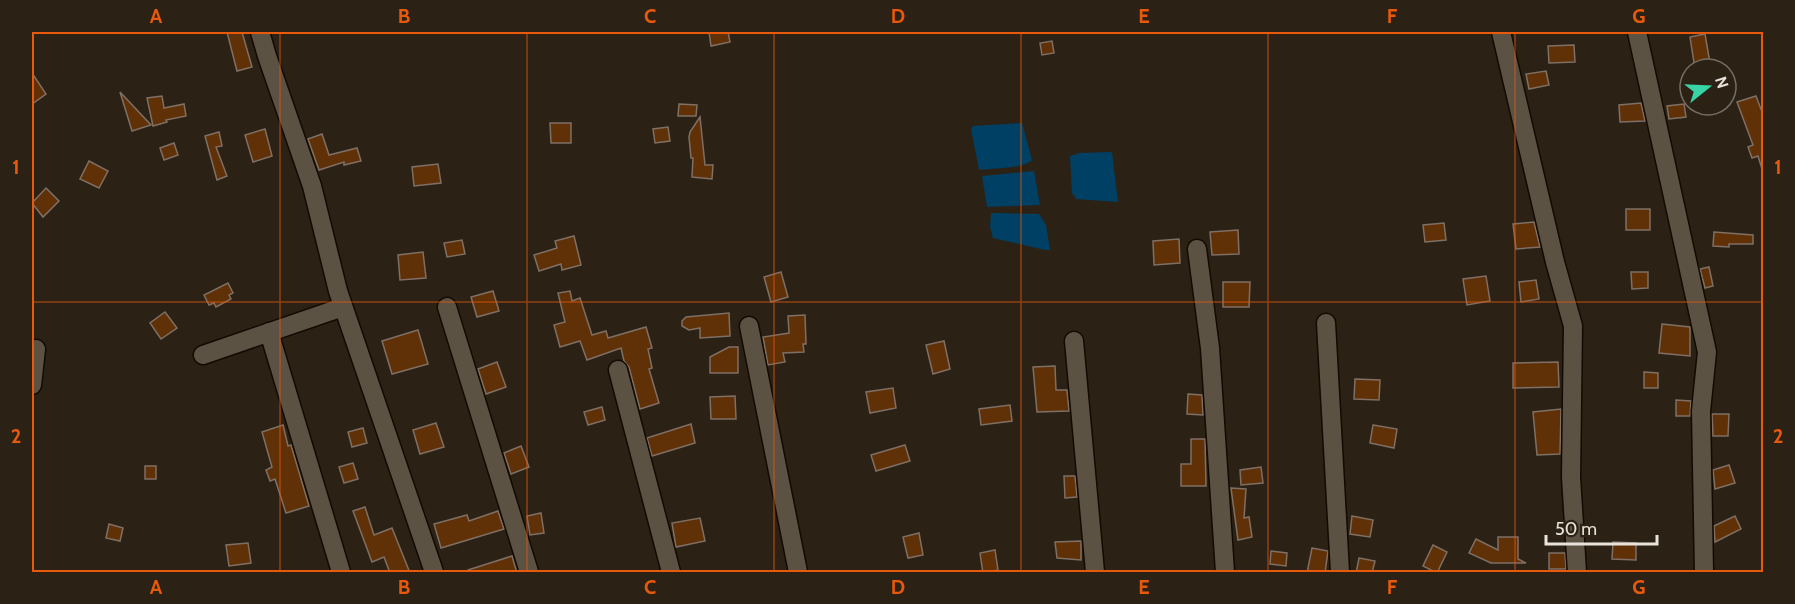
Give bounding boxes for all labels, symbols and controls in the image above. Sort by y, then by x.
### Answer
text: A [150,4,163,28]
text: B [398,4,410,28]
text: C [644,4,656,28]
text: D [891,4,905,28]
text: E [1138,4,1150,28]
text: F [1387,4,1398,28]
text: G [1632,4,1646,28]
north arrow [1678,57,1738,117]
text: N [1711,74,1733,91]
text: 1 [12,155,20,179]
text: 1 [1774,155,1782,179]
text: 2 [11,424,21,448]
text: 2 [1773,424,1783,448]
scale bar [1546,508,1657,546]
text: 50 m [1555,518,1597,540]
text: A [150,575,163,599]
text: B [398,575,410,599]
text: C [644,575,656,599]
text: D [891,575,905,599]
text: E [1138,575,1150,599]
text: F [1387,575,1398,599]
text: G [1632,575,1646,599]

